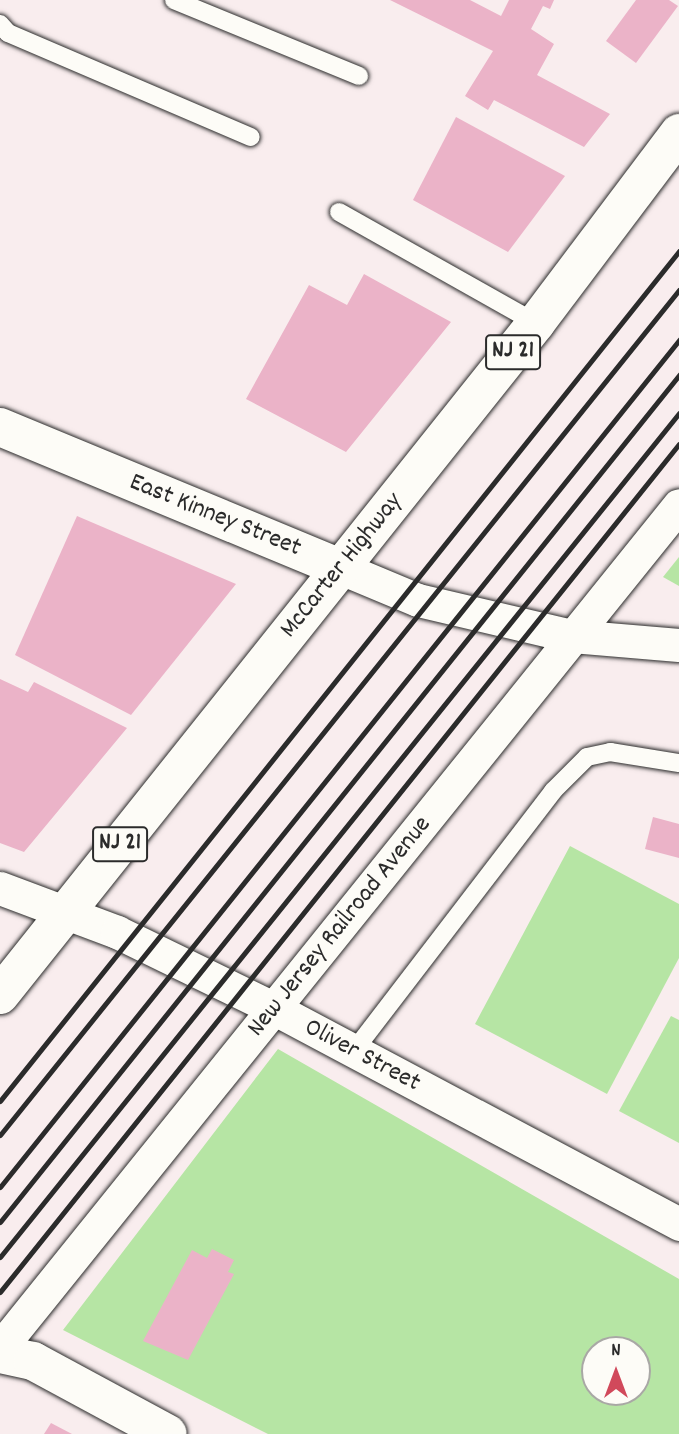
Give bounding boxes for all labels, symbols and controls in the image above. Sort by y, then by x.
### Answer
road number: NJ 21 [485,332,541,372]
street label: East Kinney Street [125,467,305,565]
street label: McCarter Highway [274,487,410,645]
street label: New Jersey Railroad Avenue [241,810,439,1044]
road number: NJ 21 [92,824,148,864]
street label: Oliver Street [299,1012,425,1100]
north arrow [581,1336,651,1406]
text: N [611,1338,621,1365]

